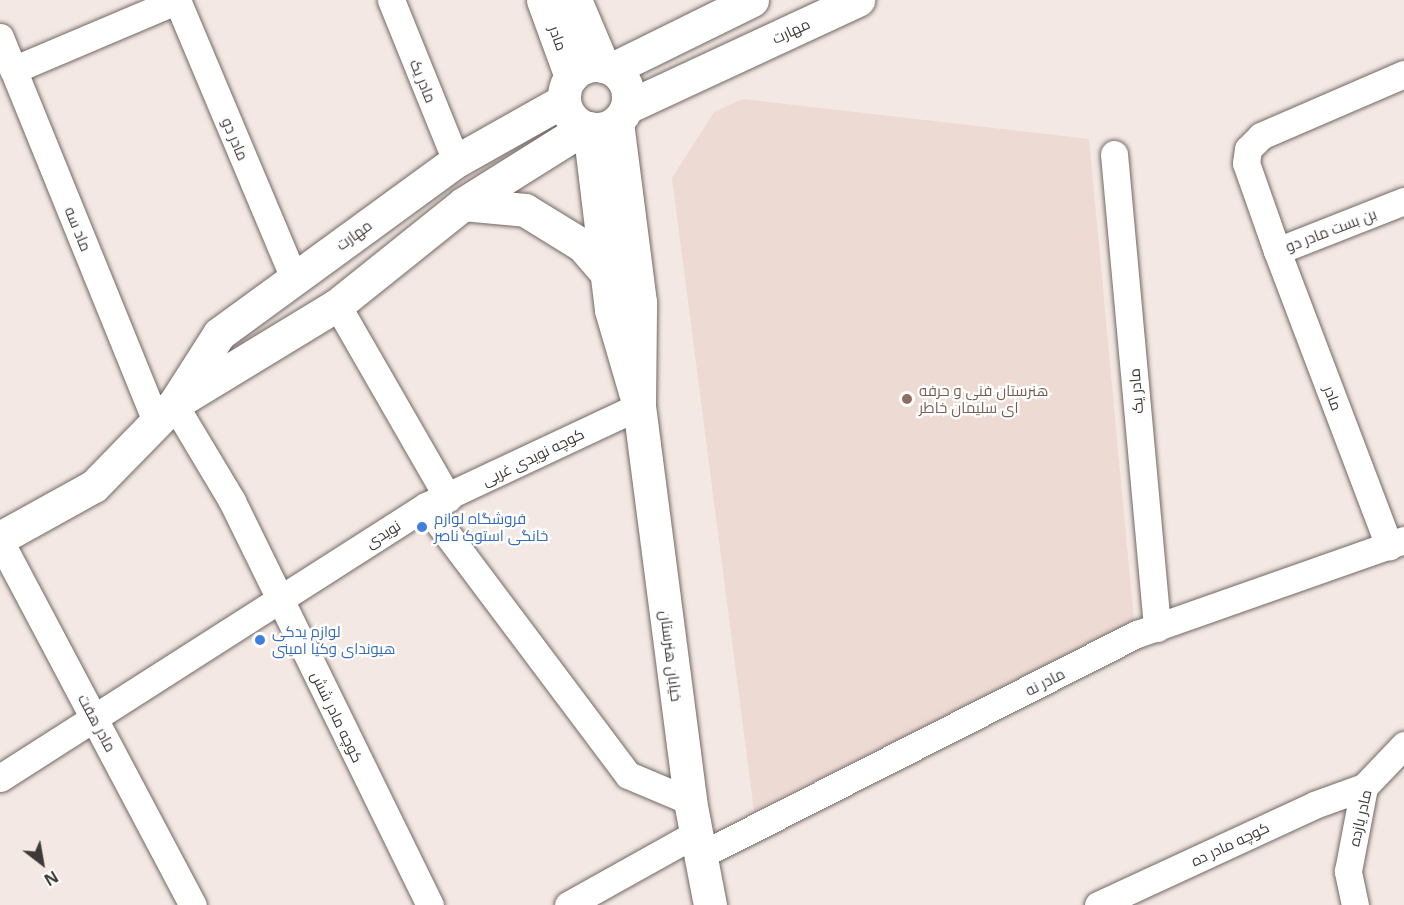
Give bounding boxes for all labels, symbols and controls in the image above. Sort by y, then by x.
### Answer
street label: مهارت [769,14,813,48]
street label: مادر [545,23,571,53]
street label: مادر یک [406,57,440,105]
street label: مادر دو [218,115,252,163]
street label: ماد سه [61,204,95,254]
street label: بن بست مادر دو [1283,204,1379,256]
street label: مهارت [333,216,375,254]
street label: مادر یک [1125,368,1147,414]
place label: هنرستان فنی و حرفه ای سلیمان خاطر [919,381,1048,416]
street label: مادر [1320,383,1346,413]
marker: هنرستان فنی و حرفه ای سلیمان خاطر [900,392,914,406]
street label: کوچه نویدی غربی [479,424,587,490]
place label: فروشگاه لوازم خانگى استوک ناصر [434,509,548,544]
street label: نویدی [362,516,404,552]
marker: فروشگاه لوازم خانگى استوک ناصر [415,520,429,534]
street label: خیابان هنرستان [656,609,686,703]
place label: لوازم یدکى هیونداى وکیا امینى [272,622,395,657]
marker: لوازم یدکى هیونداى وکیا امینى [253,633,267,647]
street label: مادر نه [1022,664,1068,700]
street label: کوچه مادر شش [307,668,367,766]
street label: مادر هفت [74,691,120,755]
street label: مادر یازده [1345,788,1375,848]
street label: کوچه مادر ده [1188,818,1272,870]
north arrow [12,833,72,893]
text: N [40,866,63,891]

